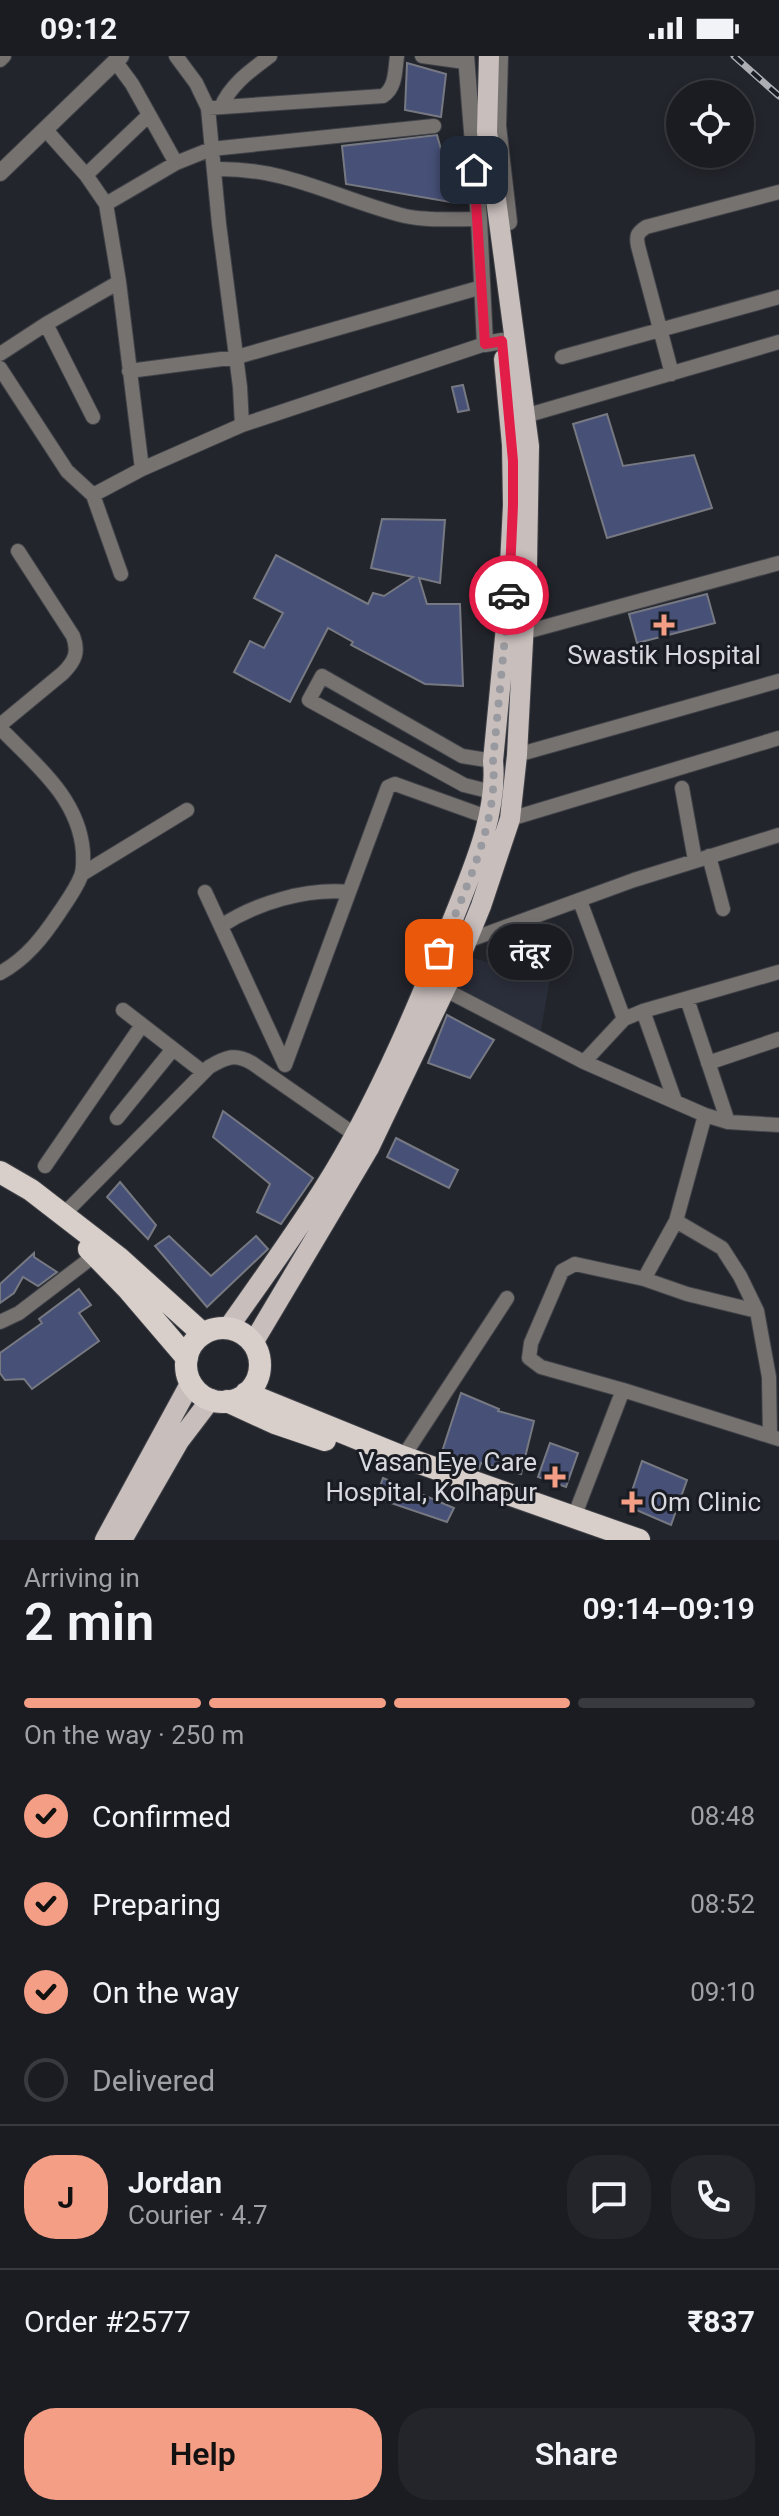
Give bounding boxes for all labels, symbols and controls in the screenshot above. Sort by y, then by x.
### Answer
text: 09:12 [40,11,117,46]
map controls [666,80,754,168]
button: locate [666,80,754,168]
pin [440,136,508,204]
icon: home [452,148,496,192]
courier [469,555,549,635]
icon: car [487,573,531,617]
marker: Swastik Hospital [653,614,675,636]
place label: Swastik Hospital [567,640,761,670]
pin [405,919,473,987]
callout: तंदूर [487,925,571,981]
icon: bag [417,931,461,975]
text: तंदूर [509,937,551,967]
place label: Vasan Eye Care Hospital, Kolhapur [325,1447,537,1507]
marker: Vasan Eye Care Hospital, Kolhapur [544,1466,566,1488]
place label: Om Clinic [650,1487,761,1517]
marker: Om Clinic [621,1491,643,1513]
text: Arriving in [24,1563,140,1593]
text: 09:14–09:19 [582,1591,755,1626]
text: 2 min [24,1592,154,1653]
text: On the way · 250 m [24,1720,244,1750]
icon: check [24,1794,68,1838]
text: Confirmed [92,1799,231,1834]
text: 08:48 [690,1801,755,1831]
icon: check [24,1882,68,1926]
text: Preparing [92,1887,221,1922]
text: 08:52 [690,1889,755,1919]
icon: check [24,1970,68,2014]
text: On the way [92,1975,239,2010]
text: 09:10 [690,1977,755,2007]
text: Delivered [92,2063,215,2098]
button: chat [567,2155,651,2239]
button: phone [671,2155,755,2239]
text: Jordan [128,2165,222,2200]
text: J [58,2180,74,2215]
text: Courier · 4.7 [128,2200,268,2230]
text: Order #2577 [24,2304,191,2339]
text: ₹837 [688,2304,755,2339]
button: Help [24,2408,382,2500]
button: Share [398,2408,755,2500]

